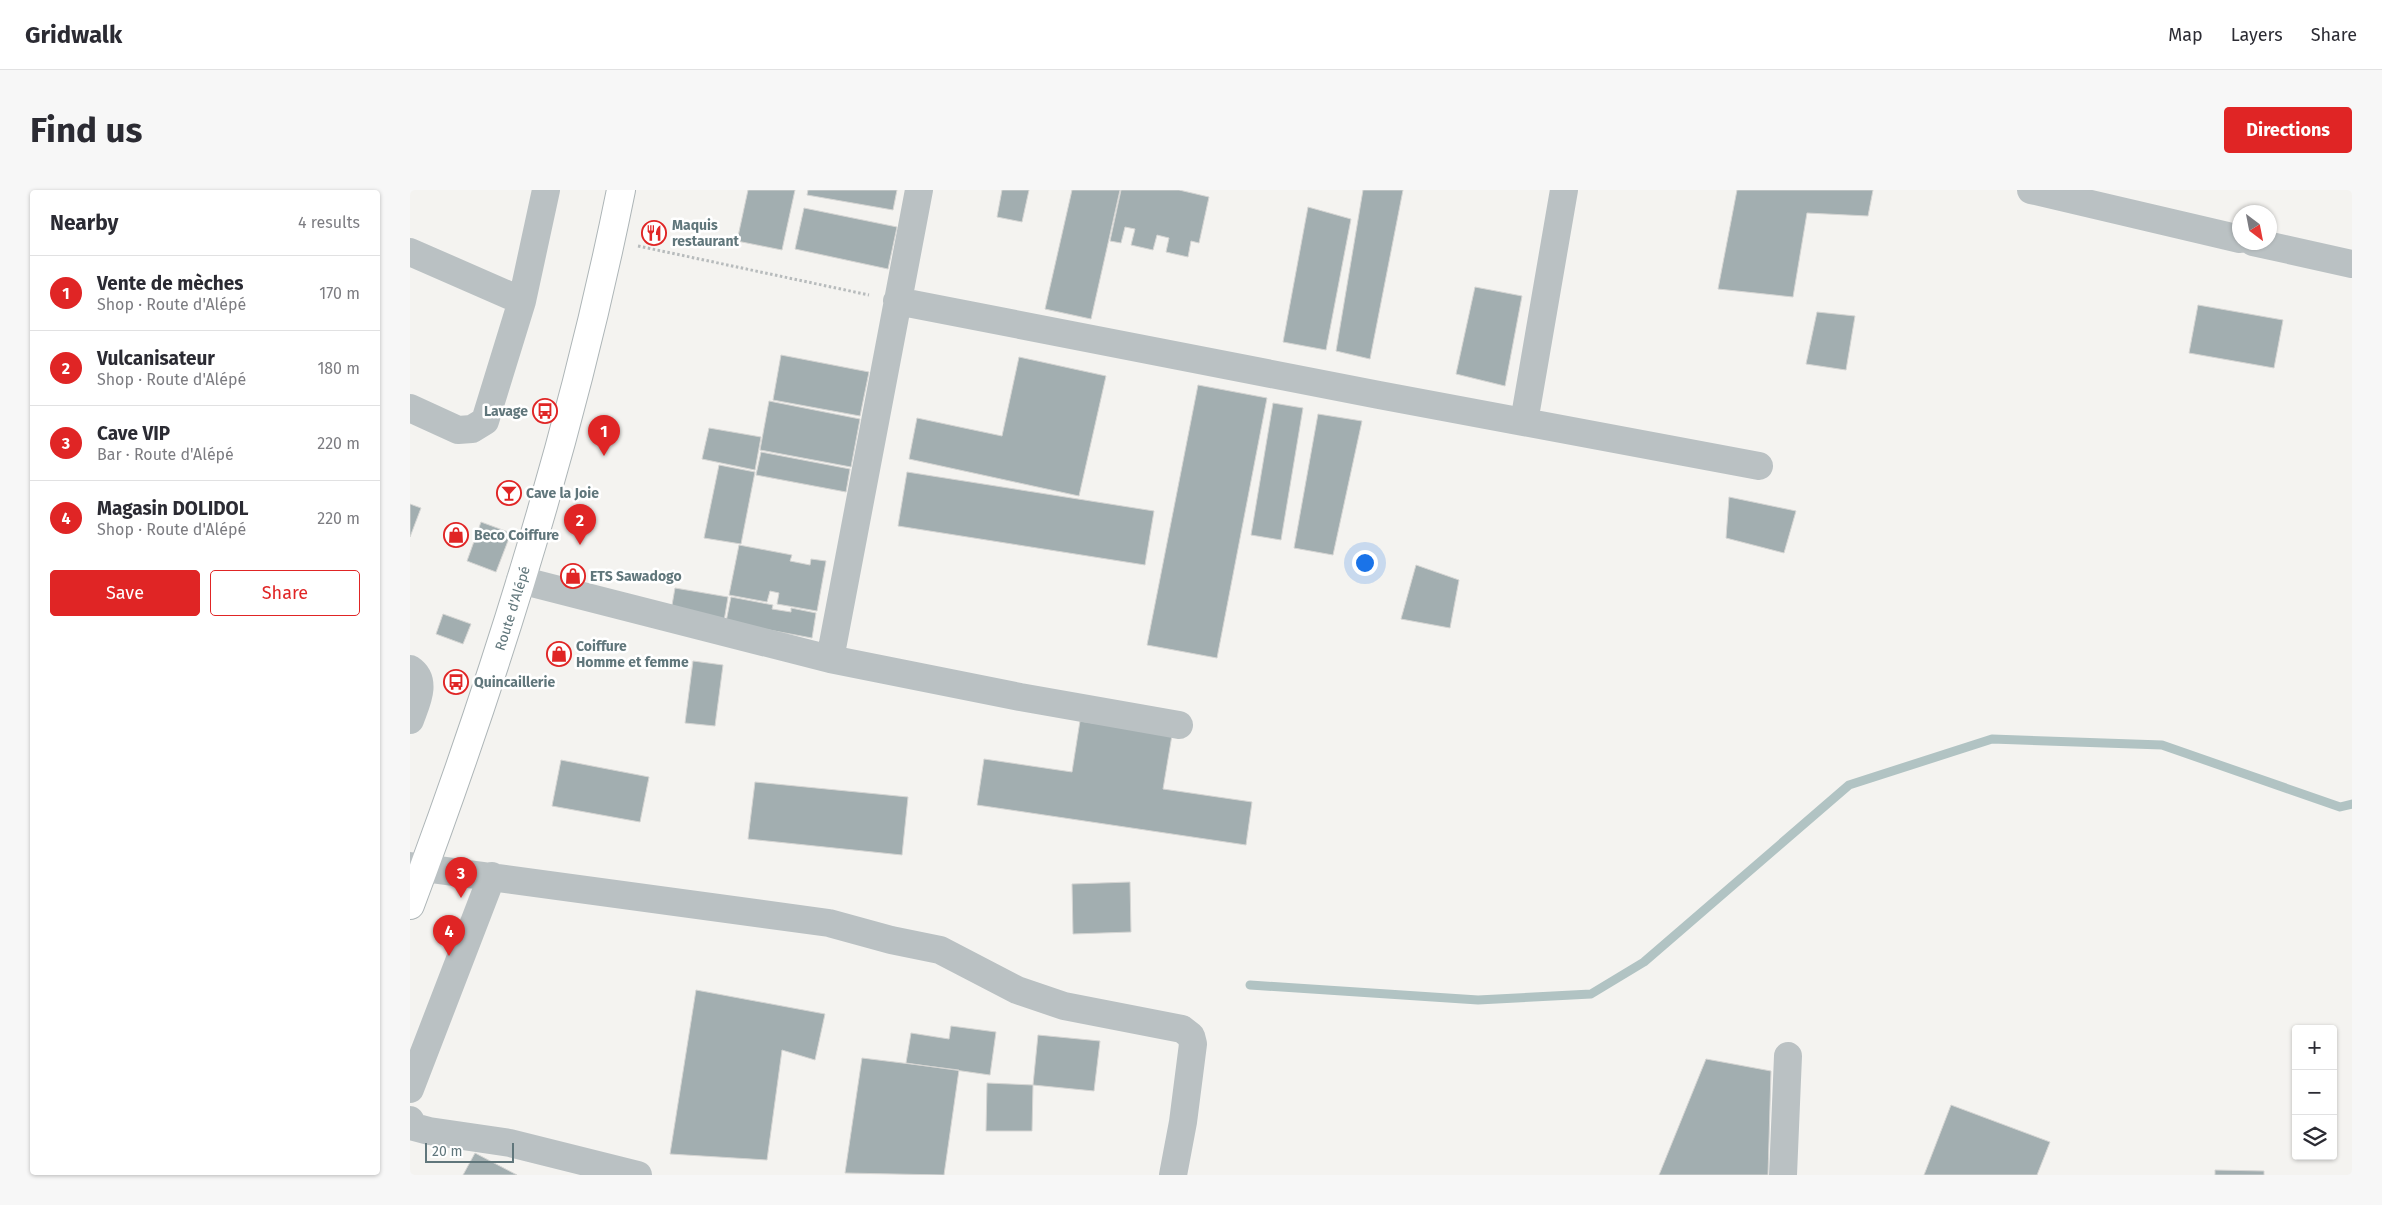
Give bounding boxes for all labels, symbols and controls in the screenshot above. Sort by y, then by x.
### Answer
text: Gridwalk [25,21,122,49]
text: Map [2168,24,2203,46]
text: Layers [2231,24,2283,46]
text: Share [2311,24,2357,46]
button: Directions [2224,107,2352,153]
text: Find us [30,109,142,151]
north arrow [2232,205,2277,250]
text: Nearby [50,210,118,236]
text: 4 results [298,213,360,232]
place label: Maquis restaurant [672,217,739,250]
restaurant icon: Maquis restaurant [641,220,667,246]
text: Vente de mèches [97,272,243,295]
text: 1 [62,284,70,303]
text: 170 m [319,284,360,303]
text: Shop · Route d'Alépé [97,295,246,314]
text: Vulcanisateur [97,347,215,370]
text: 2 [62,359,70,378]
text: 180 m [317,359,360,378]
text: Shop · Route d'Alépé [97,370,246,389]
bus stop icon: Lavage [532,398,558,424]
place label: Lavage [484,403,528,420]
pin: 1 [588,415,620,456]
text: Cave VIP [97,422,170,445]
text: 3 [62,434,70,453]
text: 220 m [317,434,360,453]
text: Bar · Route d'Alépé [97,445,234,464]
bar icon: Cave la Joie [496,480,522,506]
place label: Cave la Joie [526,485,599,502]
text: Magasin DOLIDOL [97,497,248,520]
pin: 2 [564,504,596,545]
text: 4 [61,509,71,528]
text: 220 m [317,509,360,528]
text: Shop · Route d'Alépé [97,520,246,539]
shop icon: Beco Coiffure [443,522,469,548]
place label: Beco Coiffure [474,527,559,544]
your location [1352,550,1378,576]
shop icon: ETS Sawadogo [560,563,586,589]
street label: Route d'Alépé [491,564,533,653]
place label: ETS Sawadogo [590,568,682,585]
button: Save [50,570,200,616]
button: Share [210,570,360,616]
place label: Coiffure Homme et femme [576,638,689,671]
shop icon: Coiffure Homme et femme [546,641,572,667]
bus stop icon: Quincaillerie [443,669,469,695]
place label: Quincaillerie [474,674,555,691]
pin: 3 [445,857,477,898]
pin: 4 [433,915,465,956]
map controls [2292,1025,2337,1160]
button: + [2292,1025,2337,1070]
button: − [2292,1070,2337,1115]
button: layers [2292,1115,2337,1160]
scale bar [425,1140,514,1163]
text: 20 m [432,1143,462,1160]

